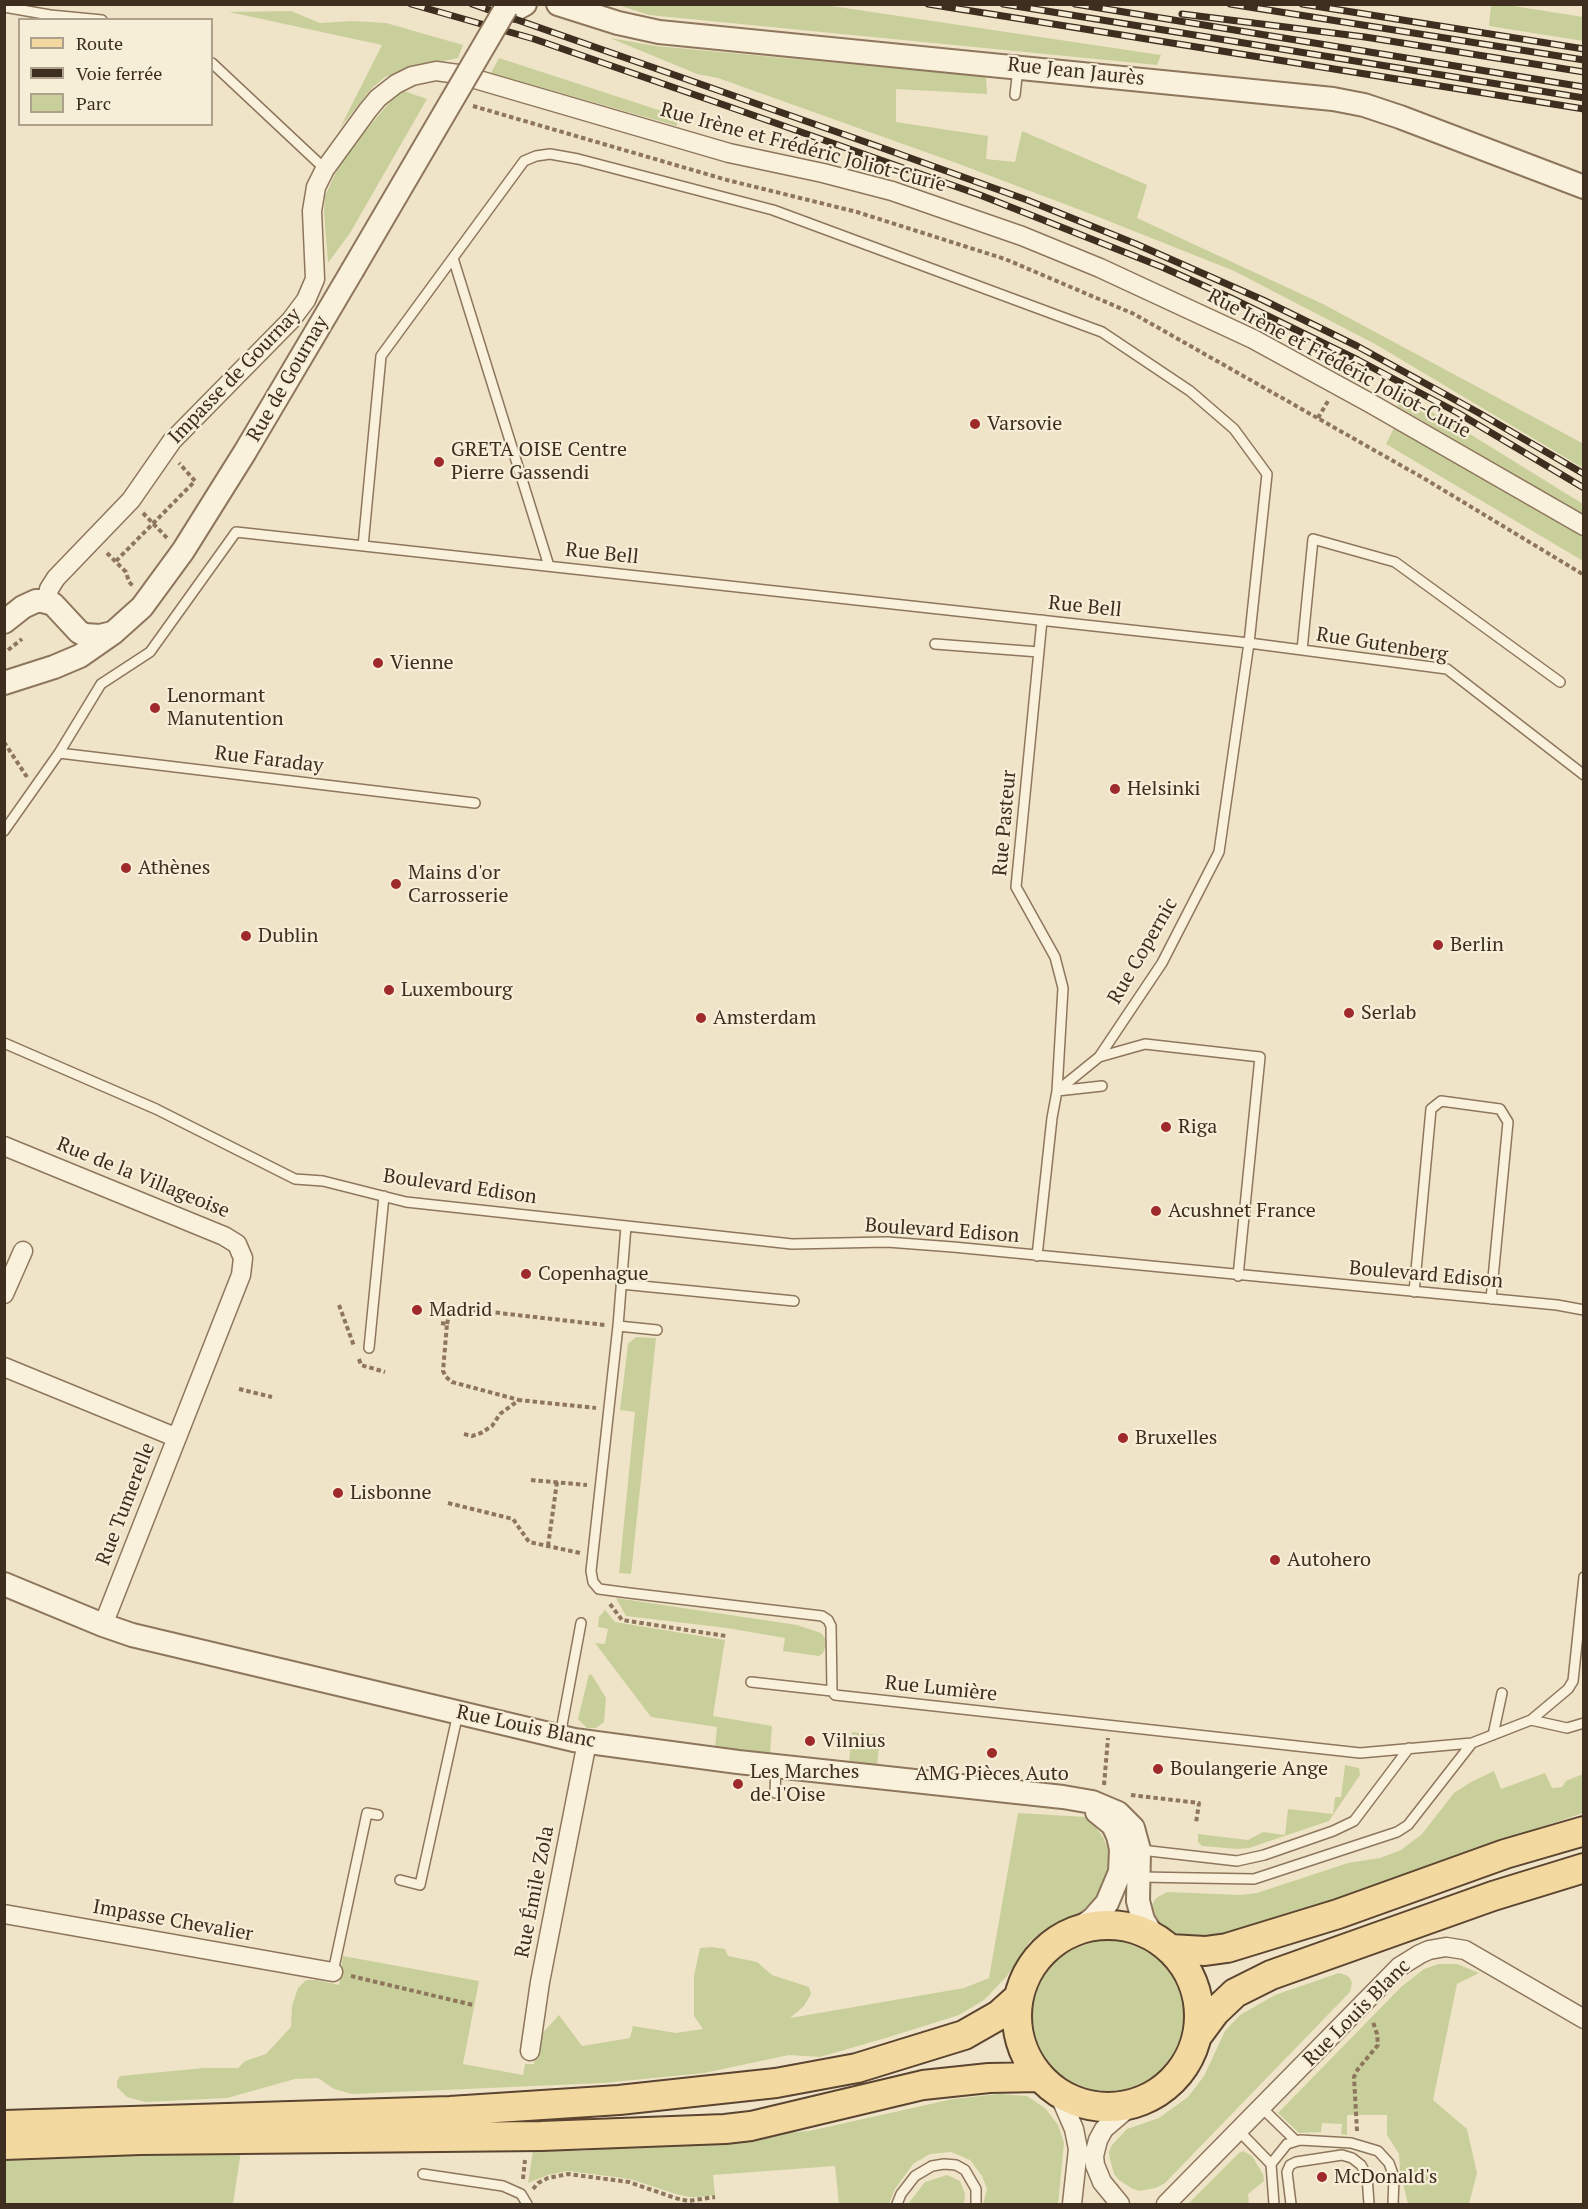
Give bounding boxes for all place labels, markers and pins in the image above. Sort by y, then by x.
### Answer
place label: Varsovie [987,412,1062,436]
marker: Varsovie [968,417,982,431]
place label: GRETA OISE Centre Pierre Gassendi [451,438,627,485]
marker: GRETA OISE Centre Pierre Gassendi [432,455,446,469]
place label: Vienne [390,651,454,675]
marker: Vienne [371,656,385,670]
place label: Lenormant Manutention [167,684,284,731]
marker: Lenormant Manutention [148,701,162,715]
place label: Helsinki [1127,777,1201,801]
marker: Helsinki [1108,782,1122,796]
place label: Athènes [138,856,211,880]
marker: Athènes [119,861,133,875]
place label: Mains d'or Carrosserie [408,861,509,908]
marker: Mains d'or Carrosserie [389,877,403,891]
place label: Dublin [258,924,318,948]
marker: Dublin [239,929,253,943]
place label: Berlin [1450,933,1504,957]
marker: Berlin [1431,938,1445,952]
place label: Luxembourg [401,978,513,1002]
marker: Luxembourg [382,983,396,997]
place label: Serlab [1361,1001,1416,1025]
place label: Amsterdam [713,1006,816,1030]
marker: Serlab [1342,1006,1356,1020]
marker: Amsterdam [694,1011,708,1025]
place label: Riga [1178,1115,1217,1139]
marker: Riga [1159,1120,1173,1134]
place label: Acushnet France [1168,1199,1316,1223]
marker: Acushnet France [1149,1204,1163,1218]
place label: Copenhague [538,1262,649,1286]
marker: Copenhague [519,1267,533,1281]
place label: Madrid [429,1298,492,1322]
marker: Madrid [410,1303,424,1317]
place label: Bruxelles [1135,1426,1217,1450]
marker: Bruxelles [1116,1431,1130,1445]
place label: Lisbonne [350,1481,431,1505]
marker: Lisbonne [331,1486,345,1500]
place label: Autohero [1287,1548,1371,1572]
marker: Autohero [1268,1553,1282,1567]
place label: Vilnius [822,1729,886,1753]
marker: Vilnius [803,1734,817,1748]
marker: AMG Pièces Auto [985,1746,999,1760]
place label: Boulangerie Ange [1170,1757,1328,1781]
place label: Les Marches de l'Oise [750,1760,859,1807]
place label: AMG Pièces Auto [915,1762,1069,1786]
marker: Boulangerie Ange [1151,1762,1165,1776]
marker: Les Marches de l'Oise [731,1777,745,1791]
place label: McDonald's [1334,2165,1437,2189]
marker: McDonald's [1315,2170,1329,2184]

